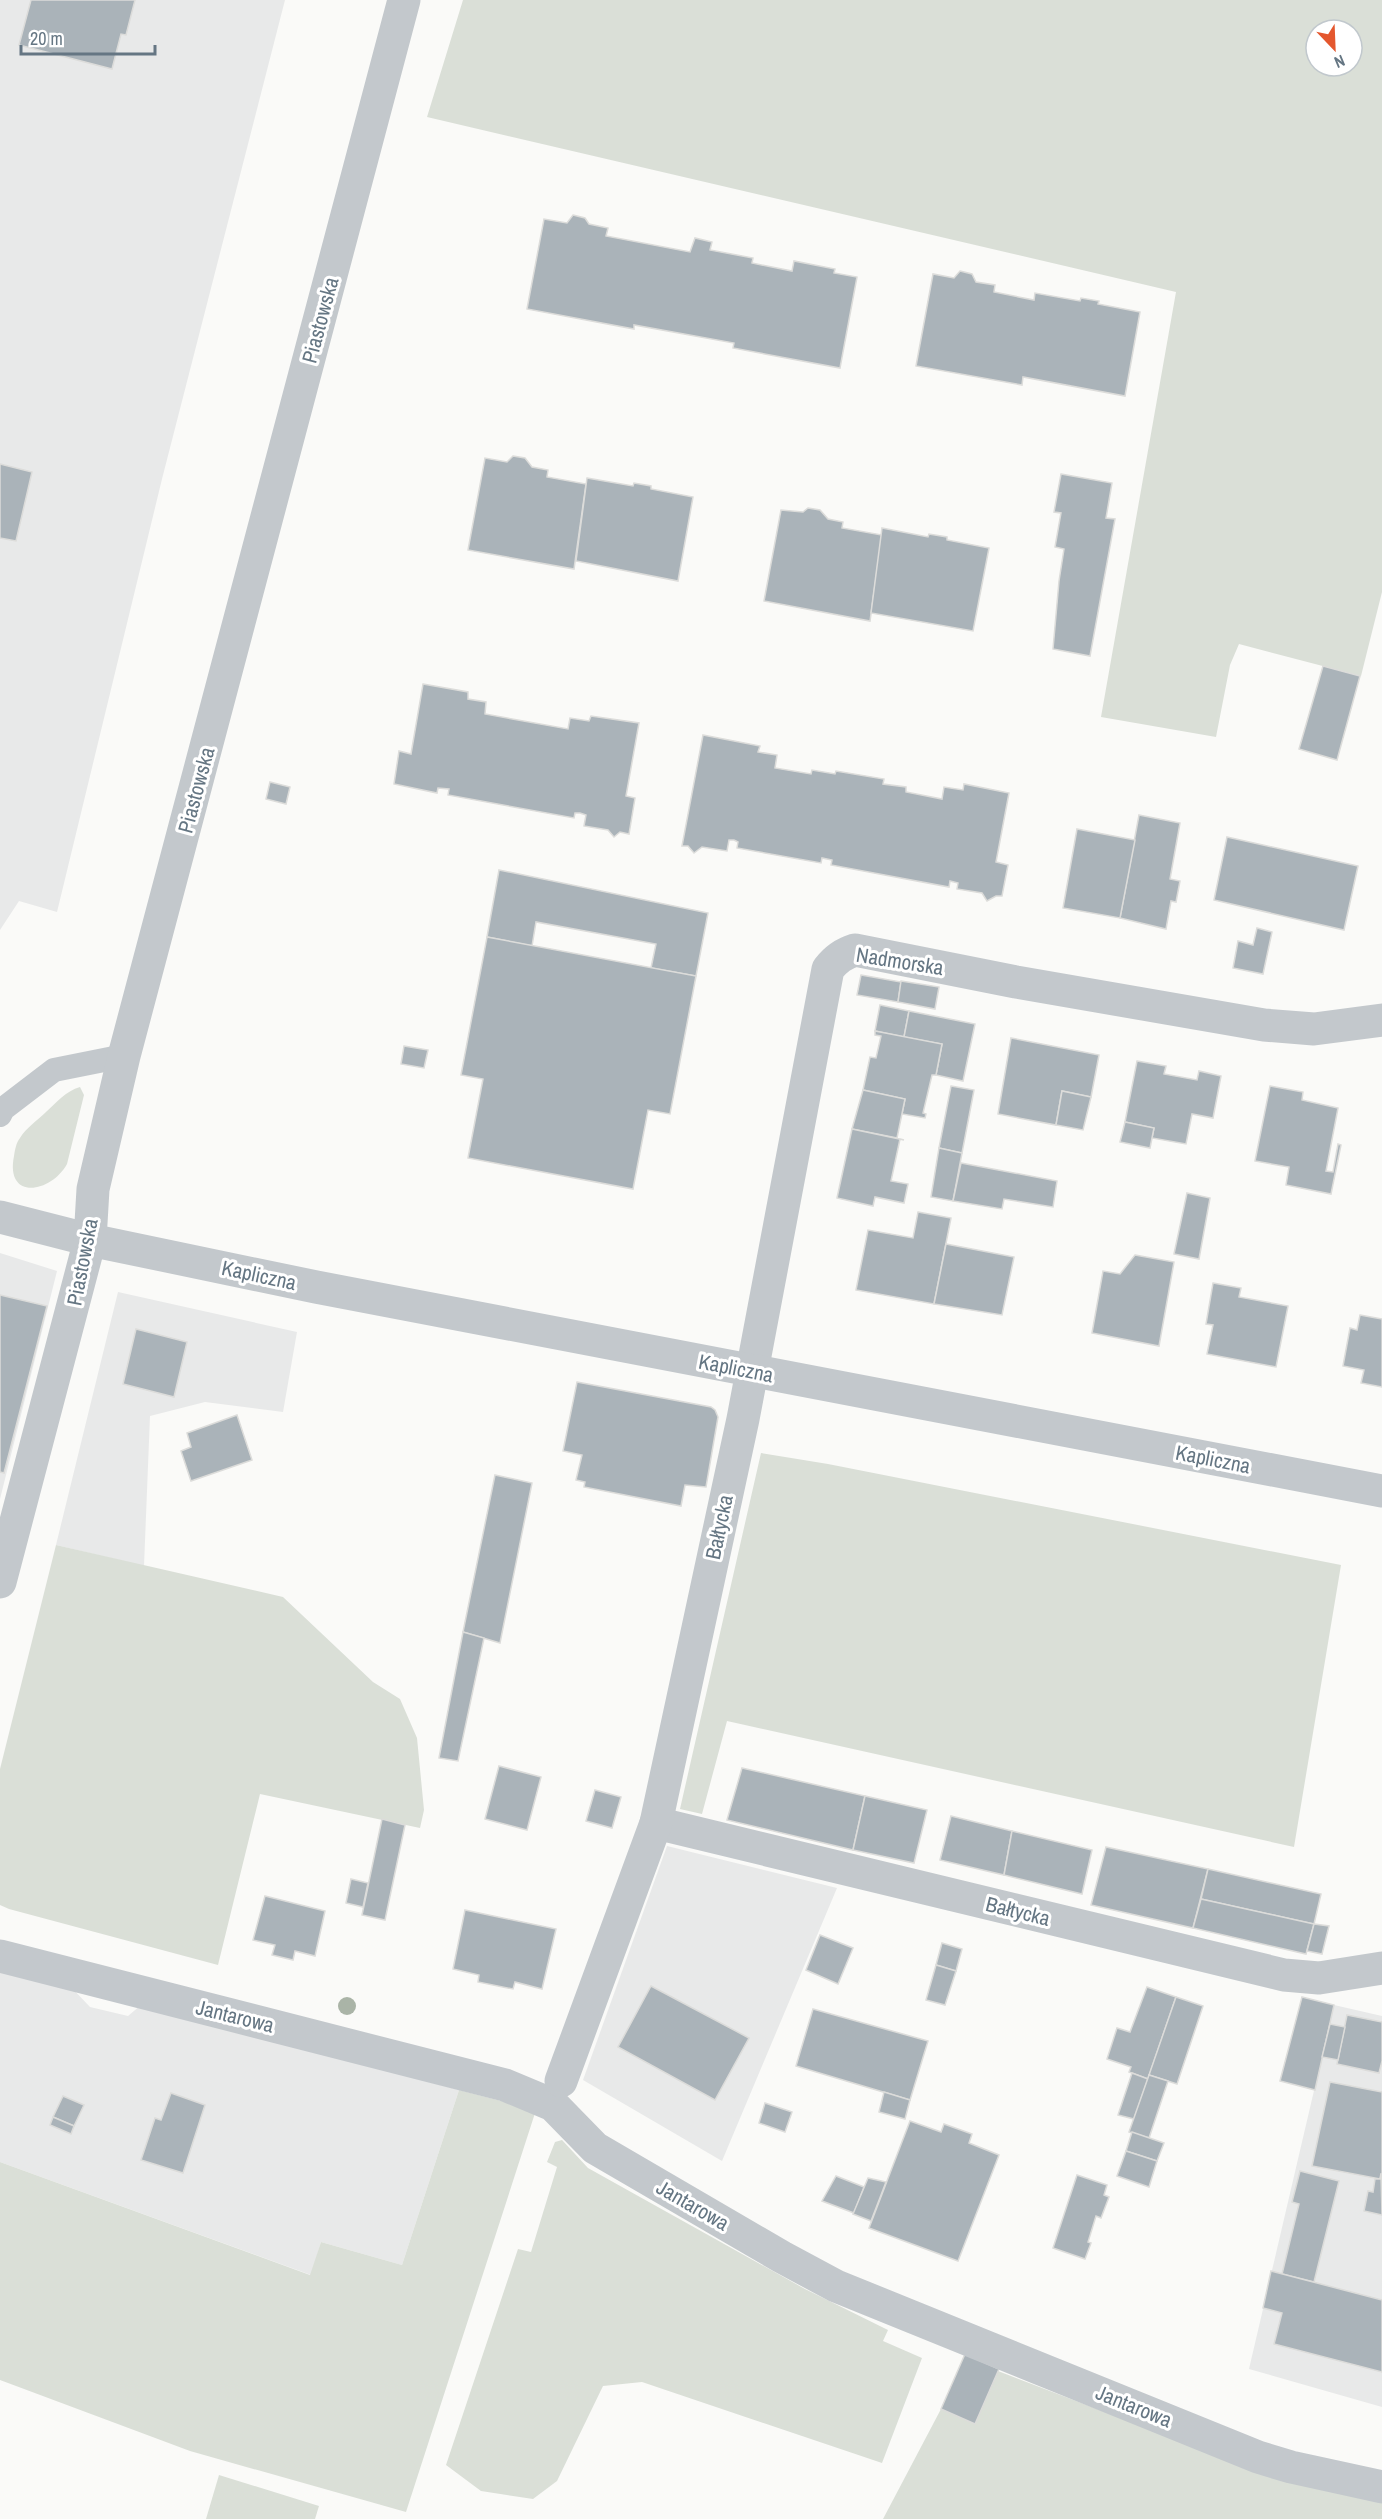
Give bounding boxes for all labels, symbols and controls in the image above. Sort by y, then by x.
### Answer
scale bar [21,18,154,56]
north arrow [1304,18,1364,78]
text: 20 m [30,26,63,51]
text: N [1331,50,1349,74]
street label: Piastowska [295,273,346,366]
street label: Piastowska [171,743,222,836]
street label: Nadmorska [854,940,946,982]
street label: Piastowska [59,1216,105,1308]
street label: Kapliczna [219,1253,299,1297]
street label: Kapliczna [696,1347,776,1390]
street label: Kapliczna [1173,1438,1253,1481]
street label: Bałtycka [698,1492,740,1562]
street label: Bałtycka [983,1889,1053,1933]
street label: Jantarowa [193,1992,277,2040]
street label: Jantarowa [651,2173,735,2238]
street label: Jantarowa [1092,2378,1177,2434]

